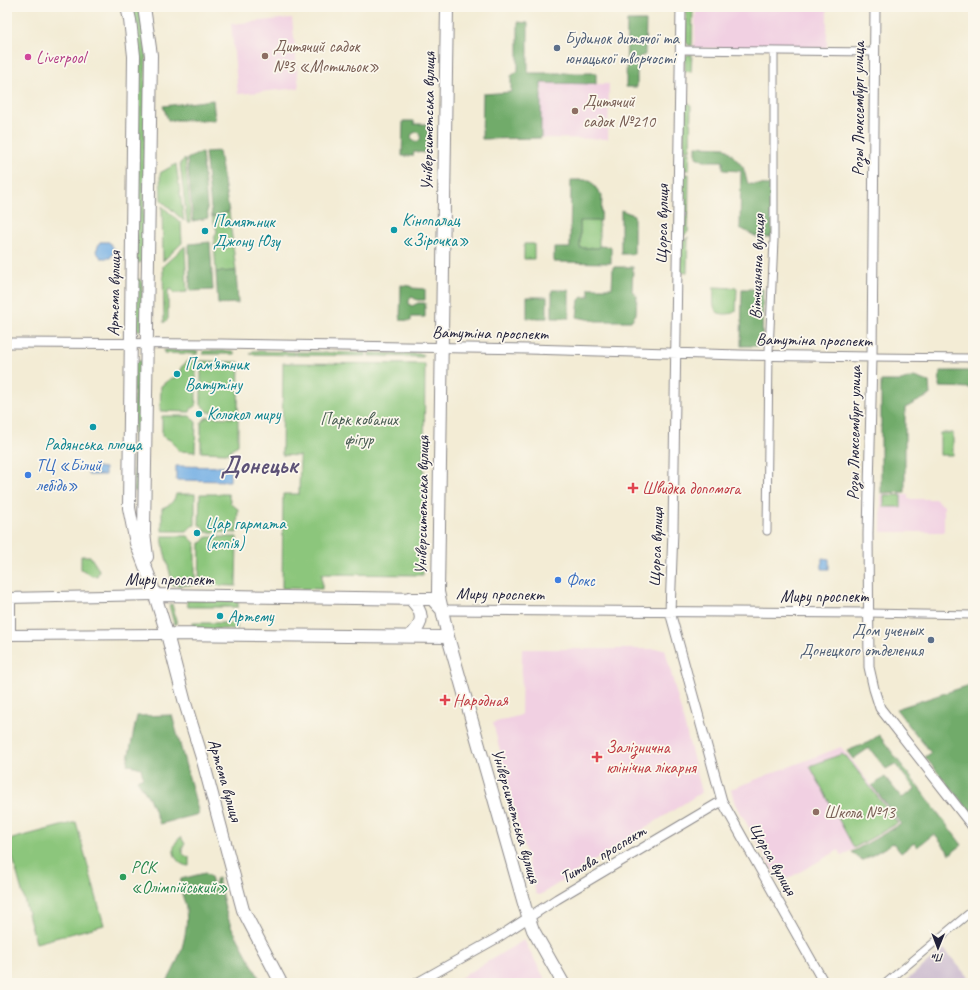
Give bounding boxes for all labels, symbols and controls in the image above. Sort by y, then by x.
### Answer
place label: Будинок дитячої та юнацької творчості [565,28,681,69]
place label: Дитячий садок №3 «Мотильок» [273,36,379,77]
street label: Розы Люксембург улица [848,40,870,176]
marker: Будинок дитячої та юнацької творчості [552,43,562,53]
place label: Liverpool [36,47,88,68]
marker: Дитячий садок №3 «Мотильок» [260,51,270,61]
street label: Університетська вулиця [416,51,440,191]
marker: Liverpool [23,52,33,62]
place label: Дитячий садок №210 [583,91,656,132]
marker: Дитячий садок №210 [570,106,580,116]
street label: Щорса вулиця [651,183,673,264]
place label: Кінопалац «Зірочка» [402,210,469,251]
place label: Памятник Джону Юзу [213,211,281,252]
street label: Вітчизняна вулиця [745,213,769,320]
marker: Кінопалац «Зірочка» [389,225,399,235]
marker: Памятник Джону Юзу [200,226,210,236]
street label: Артема вулиця [103,250,125,337]
street label: Ватутіна проспект [432,321,549,345]
street label: Ватутіна проспект [756,328,873,352]
place label: Пам'ятник Ватутіну [185,354,251,395]
street label: Розы Люксембург улица [842,364,867,500]
marker: Пам'ятник Ватутіну [172,369,182,379]
place label: Колокол миру [207,404,282,425]
marker: Колокол миру [194,409,204,419]
park label: Парк кованих фігур [320,409,399,450]
marker: Радянська площа [88,422,98,432]
place label: Радянська площа [45,434,143,455]
street label: Університетська вулиця [410,435,434,575]
district label: Донецьк [221,449,300,481]
place label: ТЦ «Білий лебідь» [36,455,102,496]
marker: ТЦ «Білий лебідь» [23,470,33,480]
place label: Швидка допомога [642,478,742,499]
marker: Швидка допомога [627,482,639,494]
street label: Щорса вулиця [644,506,668,587]
place label: Цар гармата (копія) [205,513,287,554]
marker: Цар гармата (копія) [192,528,202,538]
street label: Миру проспект [125,569,214,590]
place label: Фокс [566,570,596,591]
marker: Фокс [553,575,563,585]
street label: Миру проспект [456,583,545,605]
street label: Миру проспект [780,586,869,607]
place label: Артему [228,606,275,627]
marker: Артему [215,611,225,621]
place label: Дом ученых Донецкого отделения [800,620,924,661]
marker: Дом ученых Донецкого отделения [926,635,936,645]
place label: Народная [453,690,509,711]
marker: Народная [440,695,450,705]
street label: Артема вулиця [203,736,247,825]
place label: Залізнична клінічна лікарня [606,737,697,778]
street label: Університетська вулиця [487,746,545,886]
marker: Залізнична клінічна лікарня [591,751,603,763]
place label: Школа №13 [824,802,896,823]
marker: Школа №13 [811,807,821,817]
street label: Титова проспект [556,819,651,888]
street label: Щорса вулиця [745,819,802,900]
place label: РСК «Олімпійський» [131,857,228,898]
marker: РСК «Олімпійський» [118,872,128,882]
north arrow [918,928,958,968]
text: Пн [931,951,944,965]

